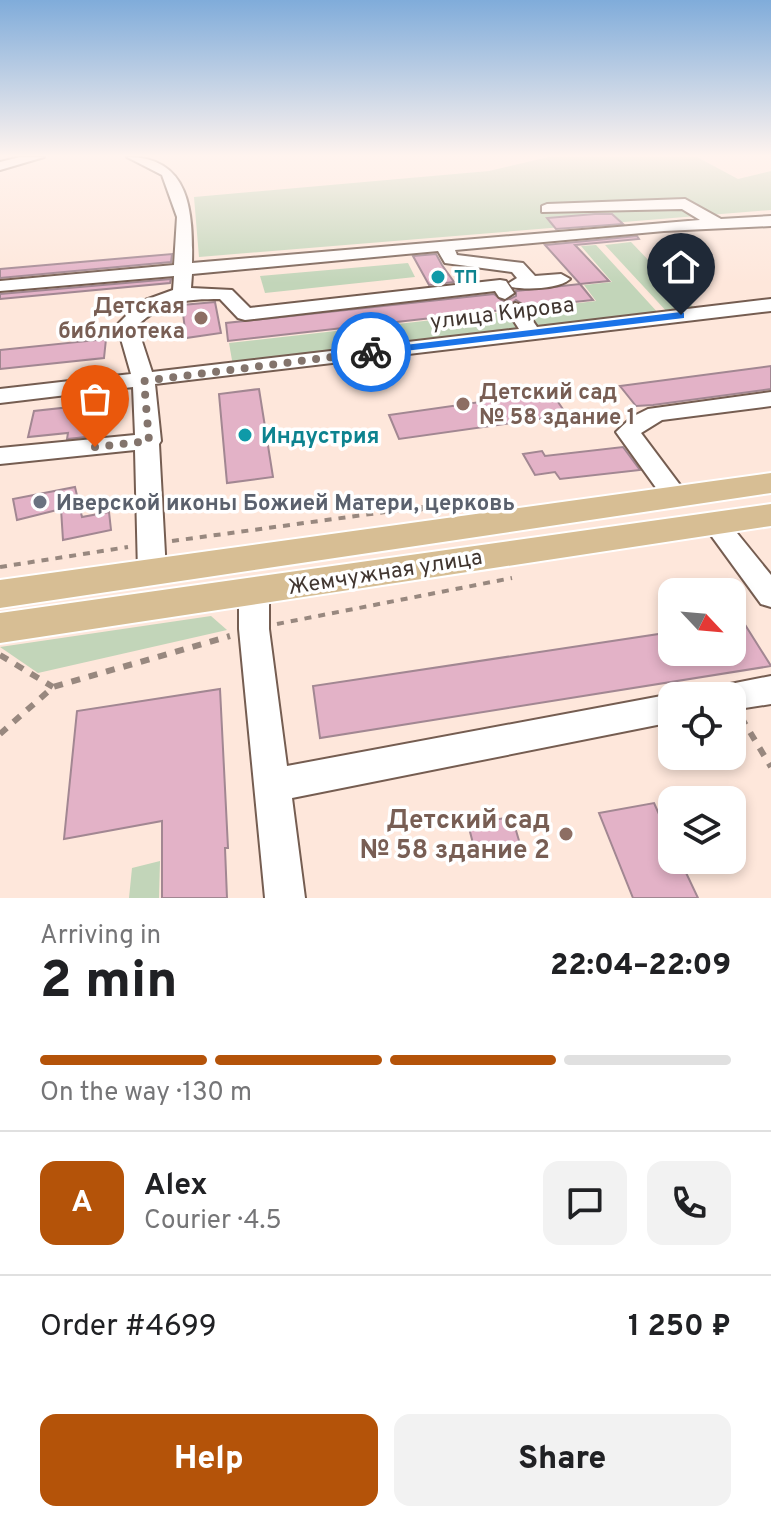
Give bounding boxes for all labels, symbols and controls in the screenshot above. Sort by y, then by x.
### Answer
pin [647,233,715,315]
icon: home [659,245,703,289]
place label: ТП [454,267,478,290]
marker: ТП [429,268,447,286]
street label: улица Кирова [429,292,576,337]
place label: Детская библиотека [58,294,185,346]
marker: Детская библиотека [192,309,210,327]
courier [331,312,411,392]
icon: bike [349,330,393,374]
pin [61,365,129,447]
icon: bag [73,377,117,421]
place label: Детский сад № 58 здание 1 [479,380,636,432]
marker: Детский сад № 58 здание 1 [454,395,472,413]
place label: Индустрия [261,424,379,451]
marker: Индустрия [236,426,254,444]
place label: Иверской иконы Божией Матери, церковь [56,491,515,518]
marker: Иверской иконы Божией Матери, церковь [31,493,49,511]
street label: Жемчужная улица [286,545,484,602]
north arrow [658,578,746,666]
map controls [658,578,746,874]
button: locate [658,682,746,770]
button: layers [658,786,746,874]
place label: Детский сад № 58 здание 2 [359,805,550,868]
marker: Детский сад № 58 здание 2 [557,825,575,843]
text: Arriving in [40,920,161,953]
text: 22:04–22:09 [550,948,731,985]
text: 2 min [40,950,178,1016]
text: On the way · 130 m [40,1077,252,1110]
button: chat [543,1161,627,1245]
button: phone [647,1161,731,1245]
text: Alex [144,1168,208,1205]
text: A [71,1185,93,1222]
text: Courier · 4.5 [144,1205,282,1238]
text: Order #4699 [40,1309,217,1346]
text: 1 250 ₽ [628,1309,731,1346]
button: Help [40,1414,378,1506]
button: Share [394,1414,731,1506]

